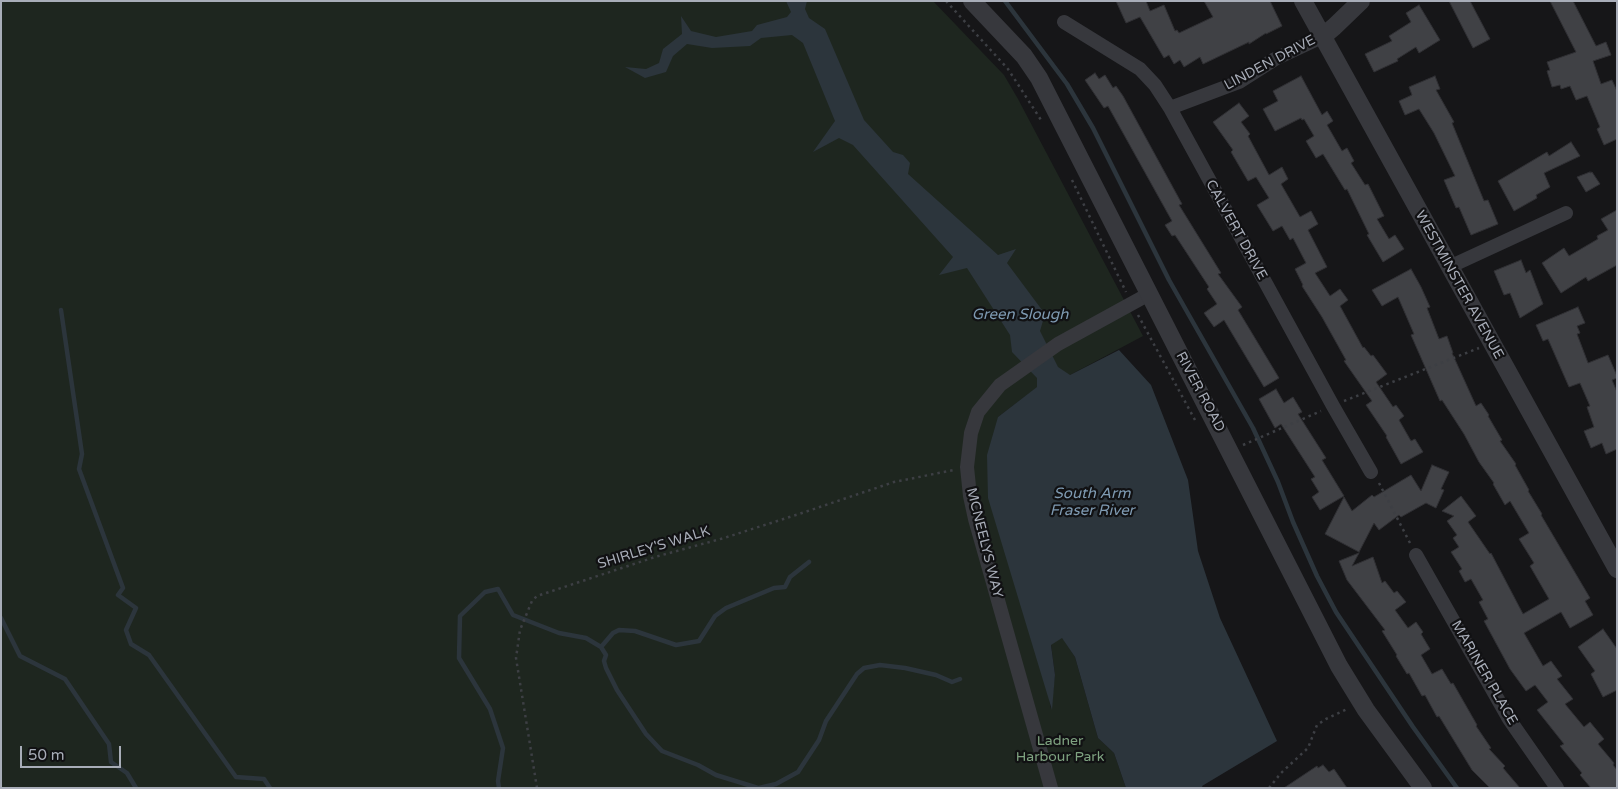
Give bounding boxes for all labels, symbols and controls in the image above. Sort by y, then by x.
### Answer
street label: LINDEN DRIVE [1222,32,1318,94]
street label: CALVERT DRIVE [1202,177,1270,283]
street label: WESTMINSTER AVENUE [1411,208,1507,362]
water label: Green Slough [972,306,1068,324]
street label: RIVER ROAD [1172,349,1228,435]
water label: South Arm Fraser River [1050,485,1134,520]
street label: MCNEELYS WAY [962,486,1006,600]
street label: SHIRLEY'S WALK [596,523,712,573]
street label: MARINER PLACE [1447,618,1521,728]
park label: Ladner Harbour Park [1016,733,1104,766]
scale bar [22,736,124,768]
text: 50 m [28,746,65,764]

